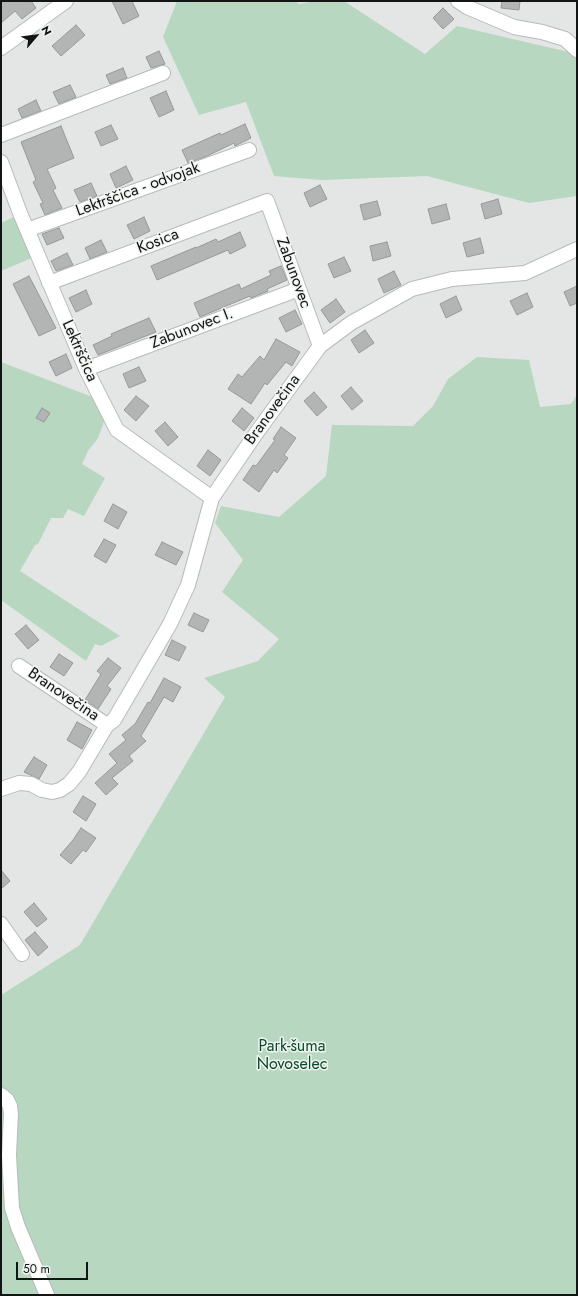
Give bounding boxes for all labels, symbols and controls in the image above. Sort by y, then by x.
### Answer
north arrow [16,16,56,56]
text: N [37,23,56,38]
street label: Lektrščica - odvojak [73,159,203,221]
street label: Kosica [134,225,182,259]
street label: Zabunovec [271,235,315,311]
street label: Zabunovec I. [148,304,236,354]
street label: Lektrščica [57,317,101,385]
street label: Branovečina [241,371,305,449]
street label: Branovečina [24,664,102,726]
park label: Park-šuma Novoselec [257,1037,327,1075]
scale bar [18,1254,90,1280]
text: 50 m [23,1260,50,1278]

